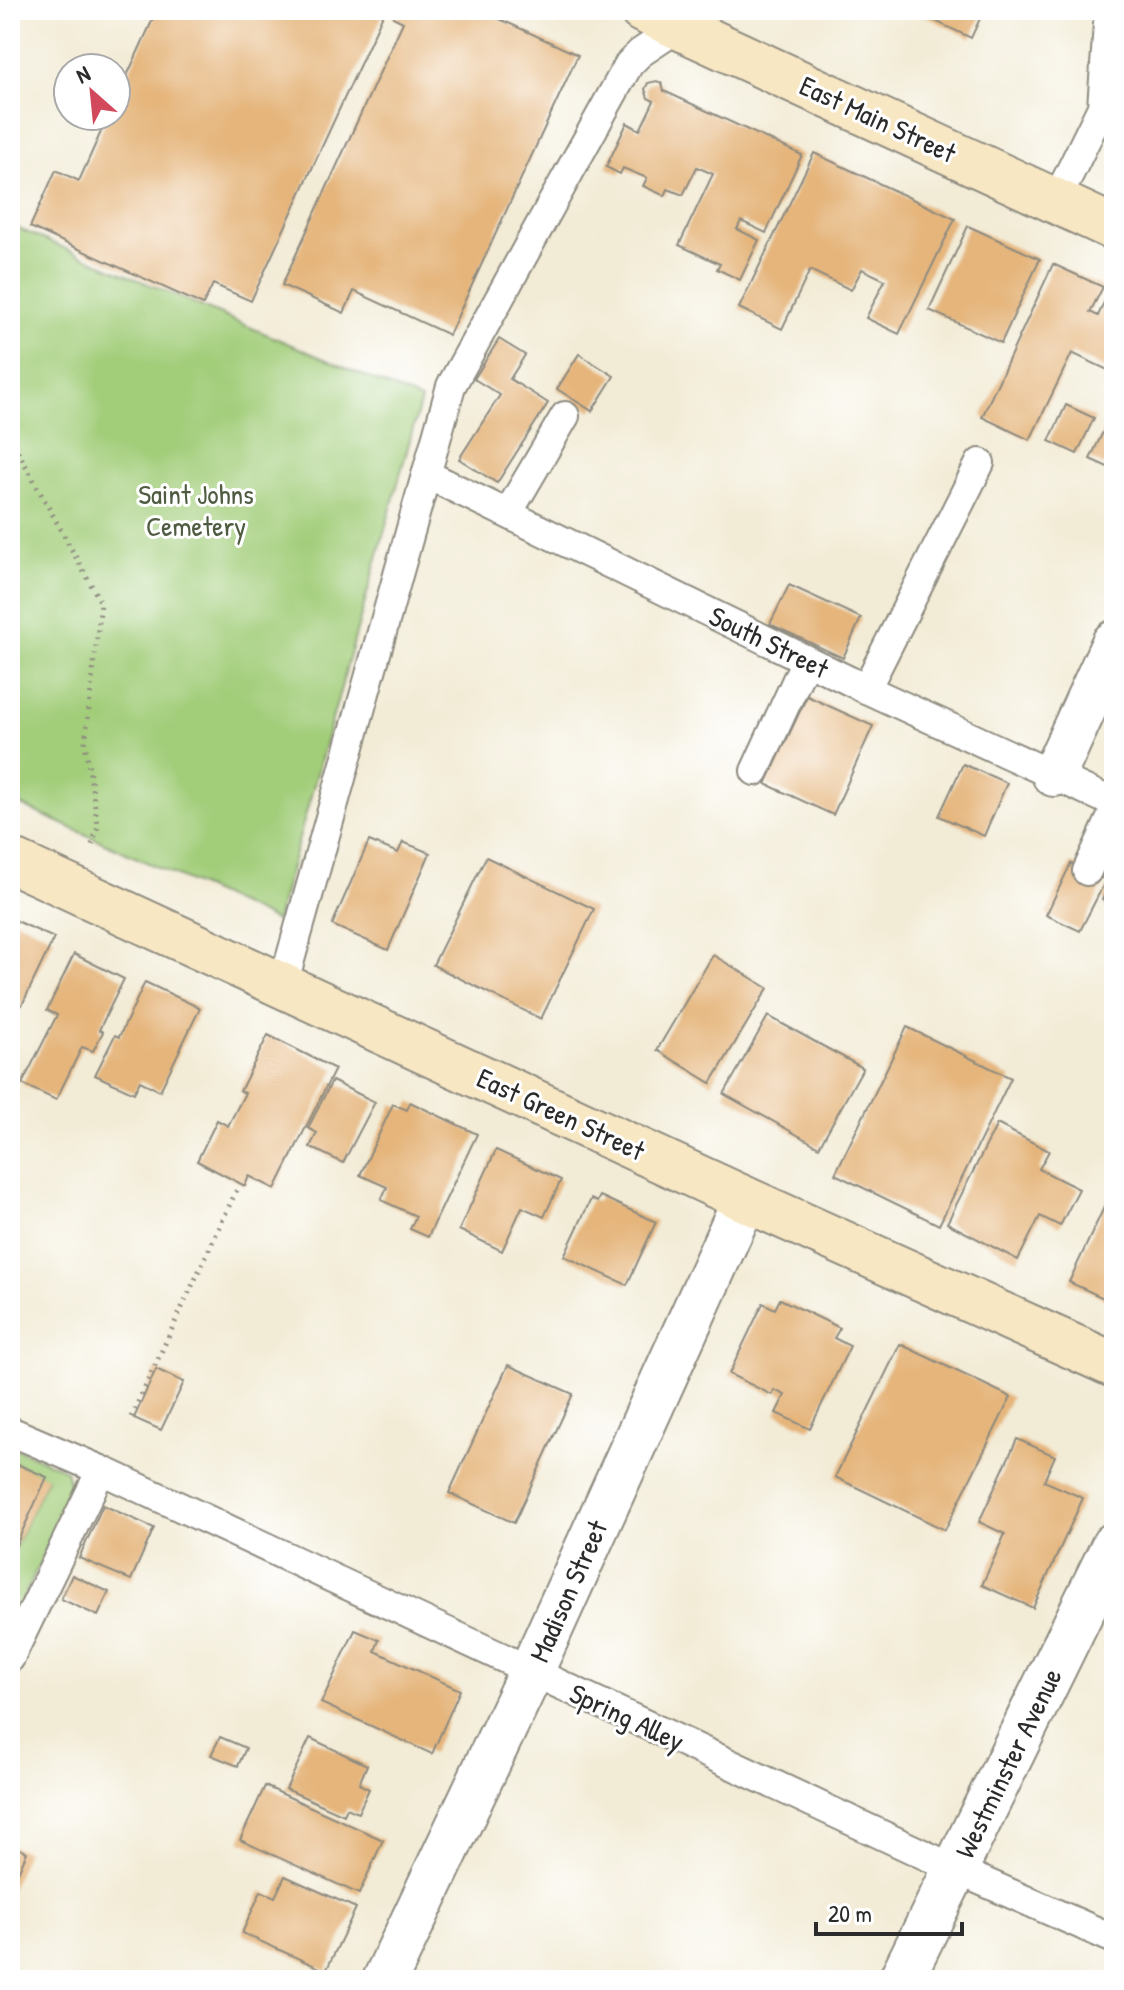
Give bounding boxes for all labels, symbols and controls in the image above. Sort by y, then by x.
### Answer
north arrow [52,52,132,132]
text: N [71,58,95,90]
street label: East Main Street [794,66,963,172]
park label: Saint Johns Cemetery [138,475,254,545]
street label: South Street [703,597,835,687]
street label: East Green Street [471,1059,651,1170]
street label: Madison Street [520,1514,616,1668]
street label: Westminster Avenue [946,1662,1070,1864]
street label: Spring Alley [564,1674,691,1760]
scale bar [816,1886,962,1936]
text: 20 m [828,1897,872,1929]

